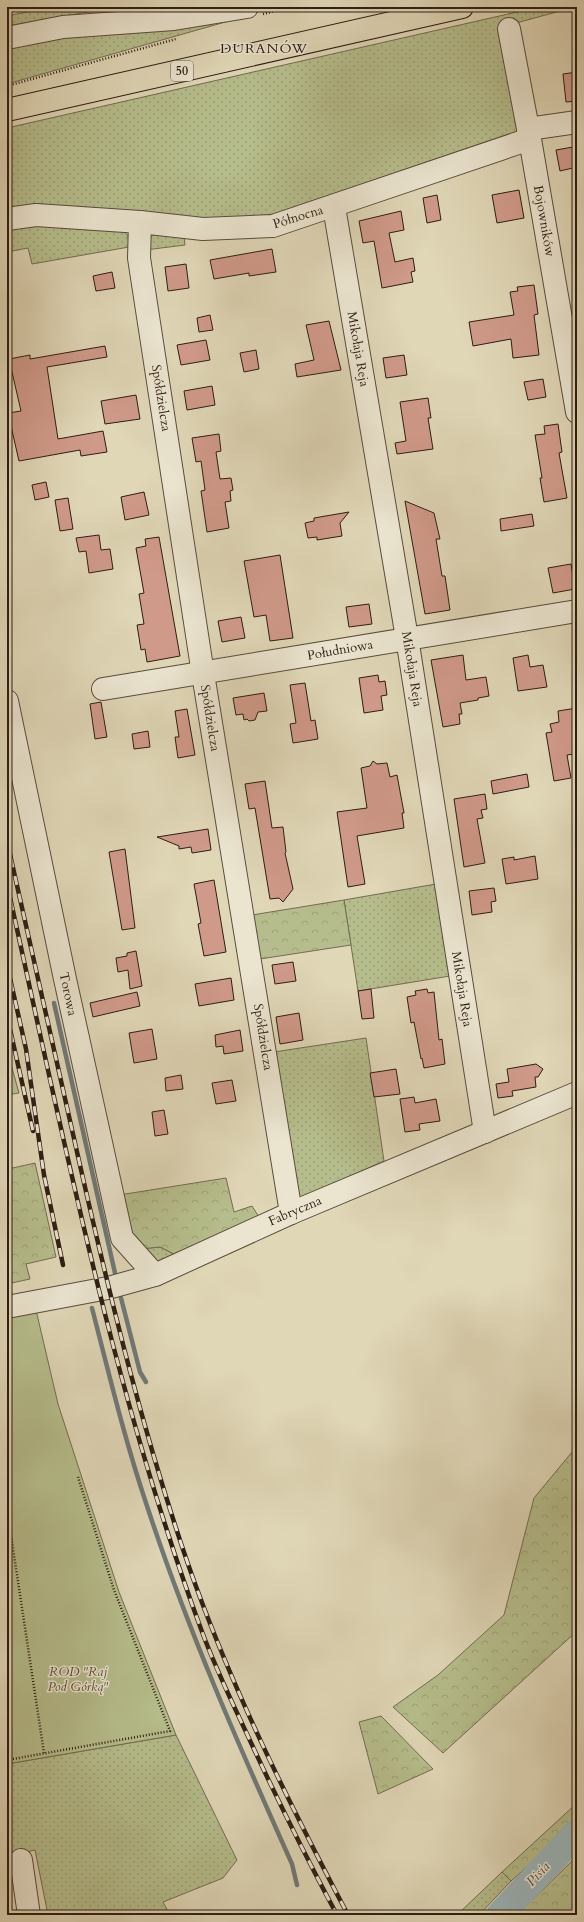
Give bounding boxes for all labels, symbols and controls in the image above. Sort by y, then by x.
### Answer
district label: DURANÓW [220,39,308,58]
road number: 50 [171,61,193,81]
street label: Bojowników [529,184,559,259]
street label: Północna [271,201,326,233]
street label: Mikołaja Reja [343,310,374,388]
street label: Spółdzielcza [147,363,175,433]
street label: Mikołaja Reja [397,630,427,708]
street label: Południowa [306,635,375,665]
street label: Spółdzielcza [196,683,224,753]
street label: Mikołaja Reja [447,950,477,1028]
street label: Torowa [55,970,81,1018]
street label: Spółdzielcza [249,1002,277,1072]
street label: Fabryczna [266,1192,325,1230]
park label: ROD "Raj Pod Górką" [48,1663,109,1696]
water label: Pisia [522,1858,554,1890]

